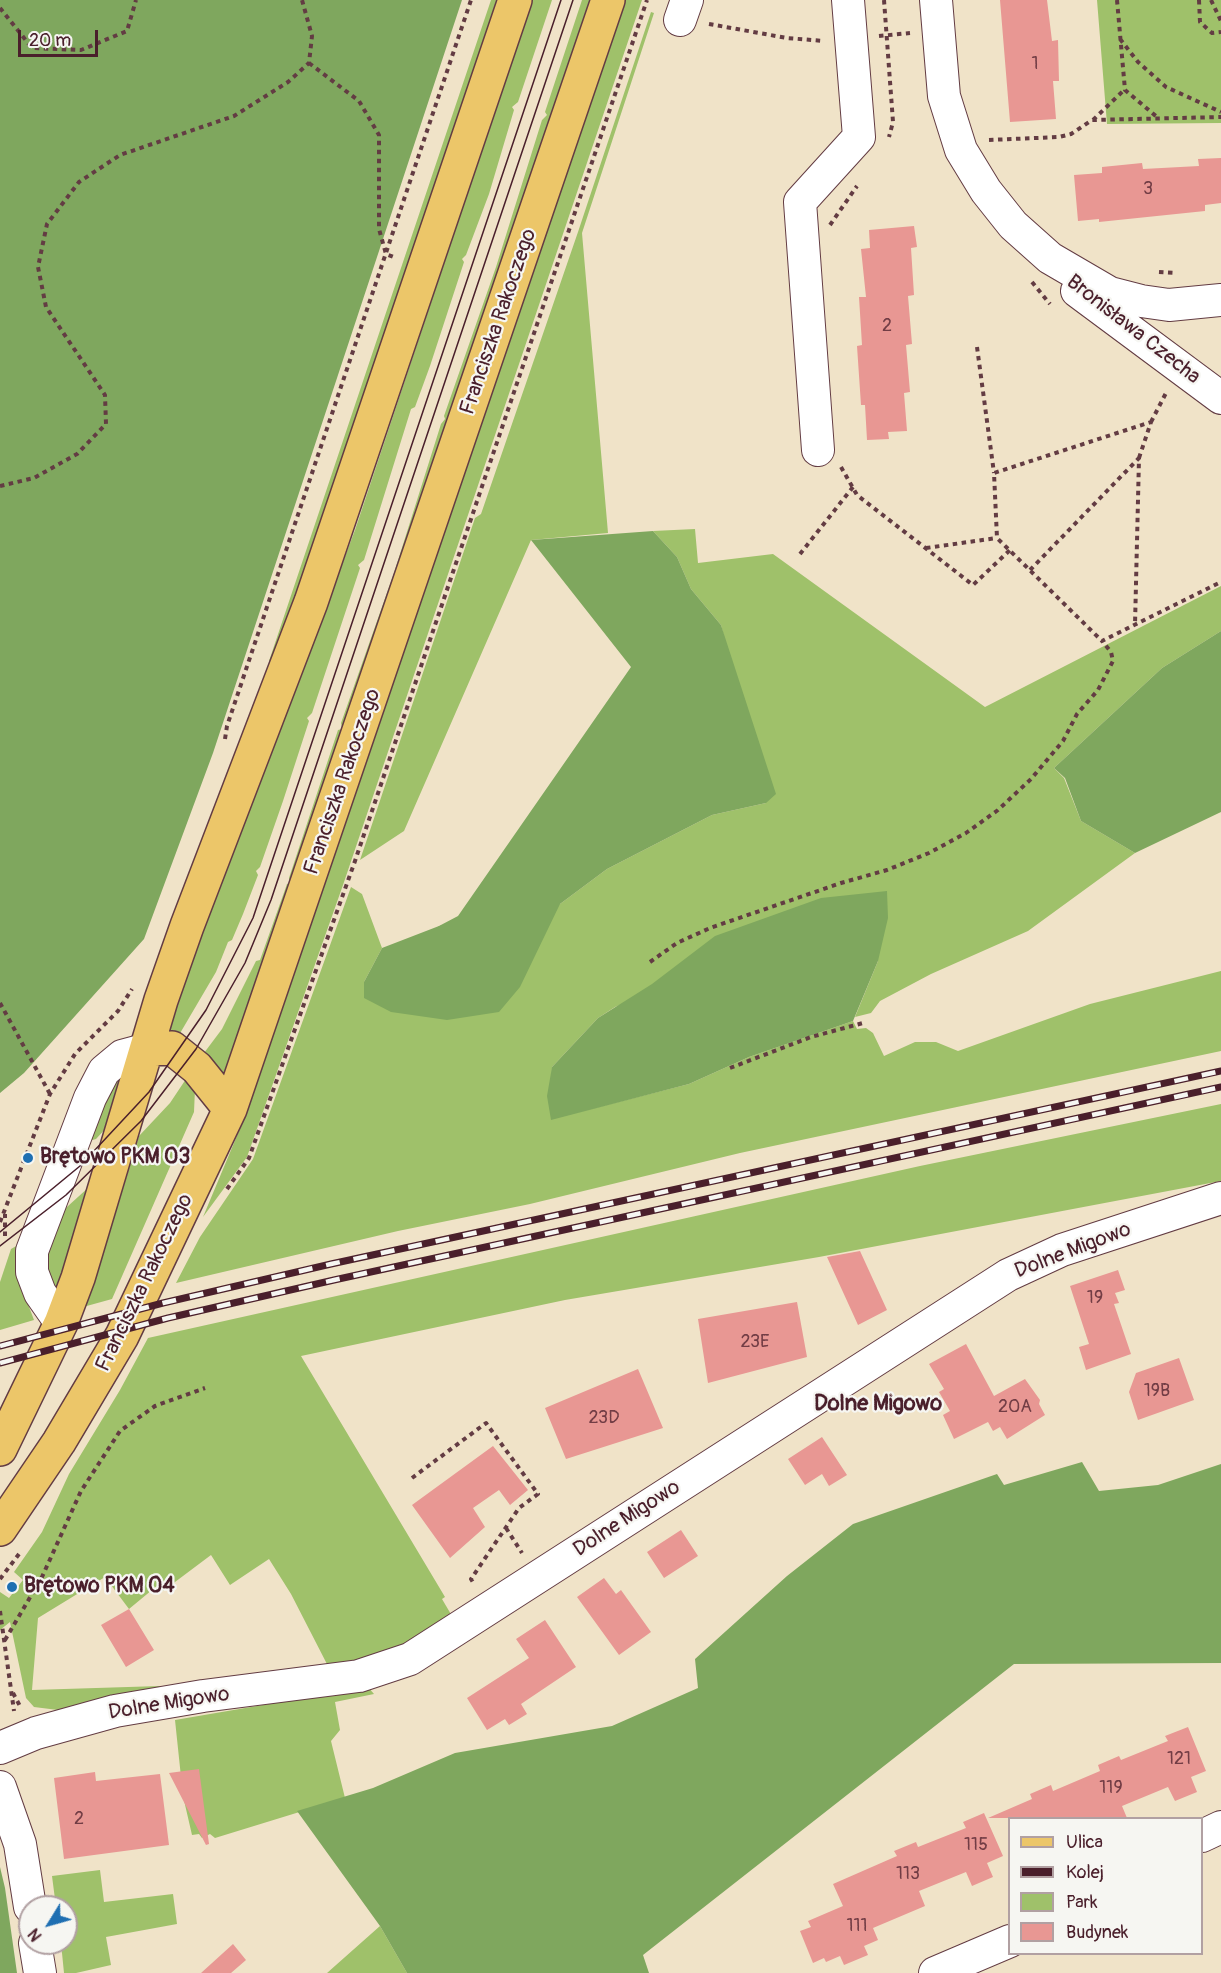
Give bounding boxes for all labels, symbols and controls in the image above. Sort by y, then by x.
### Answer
scale bar [21,18,100,56]
text: 20 m [29,29,71,52]
house number: 1 [1031,53,1039,75]
house number: 3 [1143,178,1153,200]
street label: Franciszka Rakoczego [455,226,543,418]
street label: Bronisława Czecha [1061,270,1205,390]
house number: 2 [882,315,892,337]
street label: Franciszka Rakoczego [299,686,387,878]
place label: Brętowo PKM 03 [40,1145,190,1171]
marker: Brętowo PKM 03 [21,1151,35,1165]
street label: Franciszka Rakoczego [91,1190,199,1376]
street label: Dolne Migowo [1011,1217,1135,1285]
house number: 19 [1087,1287,1103,1309]
house number: 23E [741,1331,769,1353]
house number: 19B [1144,1380,1170,1402]
district label: Dolne Migowo [814,1391,942,1417]
house number: 20A [998,1396,1032,1418]
house number: 23D [589,1407,619,1429]
street label: Dolne Migowo [569,1475,685,1563]
place label: Brętowo PKM 04 [24,1574,175,1600]
marker: Brętowo PKM 04 [5,1580,19,1594]
street label: Dolne Migowo [107,1682,231,1726]
house number: 121 [1167,1748,1191,1770]
house number: 119 [1099,1777,1123,1799]
house number: 2 [74,1808,84,1830]
legend [1008,1817,1203,1955]
text: Ulica [1066,1831,1103,1854]
house number: 115 [964,1834,988,1856]
text: Kolej [1066,1861,1104,1884]
house number: 113 [896,1863,920,1885]
text: Park [1066,1891,1098,1914]
north arrow [18,1895,78,1955]
house number: 111 [846,1915,868,1937]
text: Budynek [1066,1921,1128,1944]
text: N [24,1924,46,1945]

